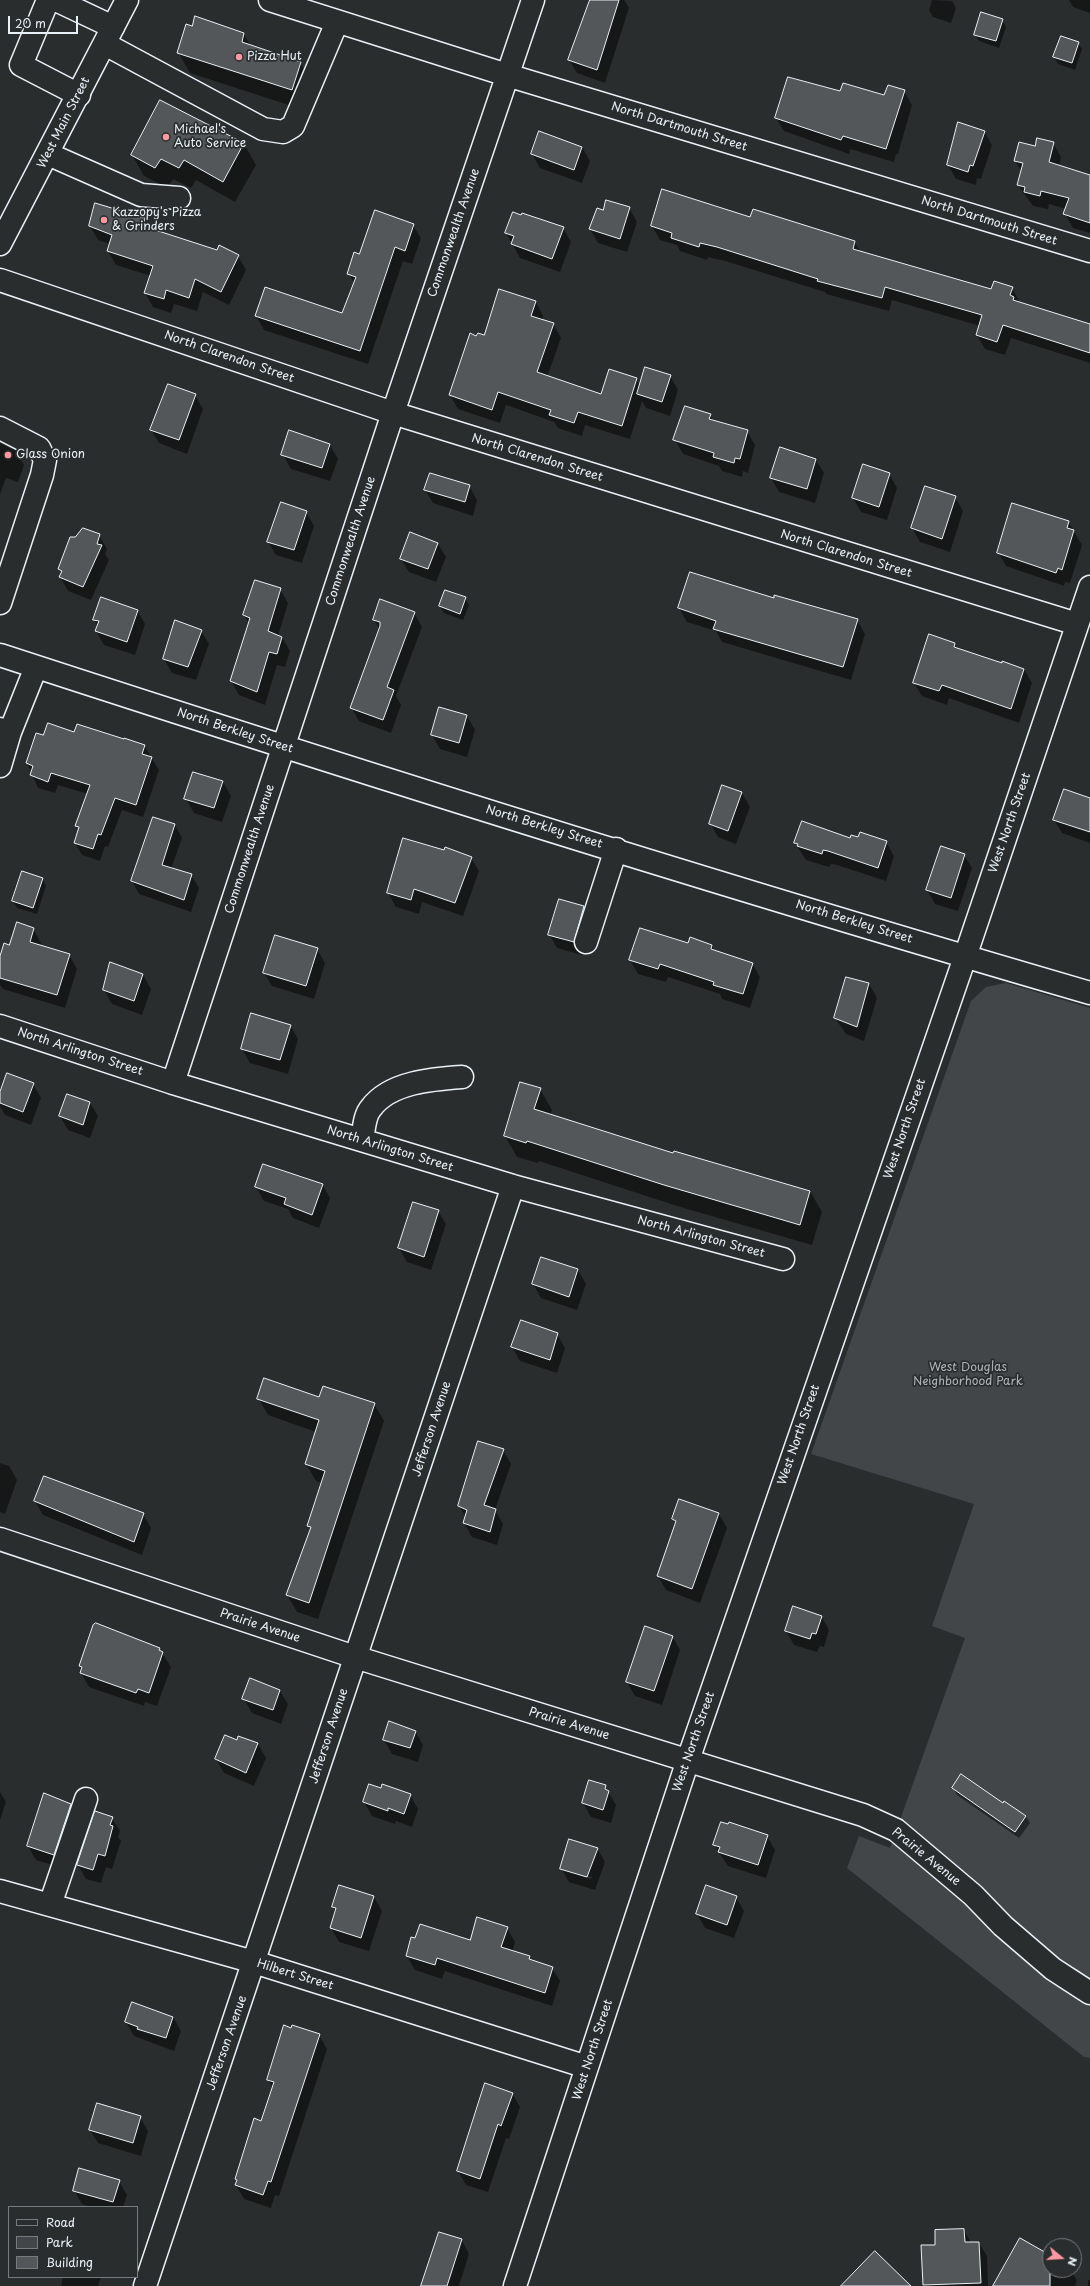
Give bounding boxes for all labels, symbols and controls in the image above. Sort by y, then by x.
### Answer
scale bar [10,8,80,34]
text: 20 m [15,14,46,32]
place label: Pizza Hut [247,50,302,64]
marker: Pizza Hut [234,52,244,62]
street label: West Main Street [35,75,93,171]
street label: North Dartmouth Street [609,99,749,155]
place label: Michael's Auto Service [174,123,246,151]
marker: Michael's Auto Service [161,132,171,142]
street label: Commonwealth Avenue [425,167,483,299]
street label: North Dartmouth Street [919,193,1059,249]
place label: Kazzopy's Pizza & Grinders [112,206,201,234]
marker: Kazzopy's Pizza & Grinders [99,215,109,225]
street label: North Clarendon Street [162,328,296,386]
street label: North Clarendon Street [470,431,604,485]
place label: Glass Onion [16,448,85,462]
marker: Glass Onion [3,450,13,460]
street label: Commonwealth Avenue [323,474,379,608]
street label: North Clarendon Street [779,527,913,581]
street label: North Berkley Street [175,705,295,757]
street label: West North Street [986,771,1034,875]
street label: Commonwealth Avenue [222,782,278,916]
street label: North Berkley Street [484,802,604,852]
street label: North Berkley Street [794,897,914,947]
street label: North Arlington Street [15,1025,145,1079]
street label: West North Street [881,1077,929,1181]
street label: North Arlington Street [325,1123,455,1175]
street label: North Arlington Street [636,1213,766,1261]
park label: West Douglas Neighborhood Park [913,1361,1023,1389]
street label: Jefferson Avenue [410,1380,454,1478]
street label: West North Street [775,1383,823,1487]
street label: Prairie Avenue [218,1606,302,1646]
street label: Jefferson Avenue [307,1687,351,1785]
street label: West North Street [670,1690,718,1794]
street label: Prairie Avenue [527,1705,611,1743]
street label: Prairie Avenue [889,1825,963,1889]
street label: Hilbert Street [255,1957,335,1993]
street label: Jefferson Avenue [204,1994,250,2092]
street label: West North Street [570,1998,616,2102]
legend [8,2206,138,2278]
text: Road [46,2213,75,2231]
text: Park [46,2233,73,2251]
north arrow [1042,2238,1082,2278]
text: Building [46,2253,93,2271]
text: N [1064,2255,1082,2268]

